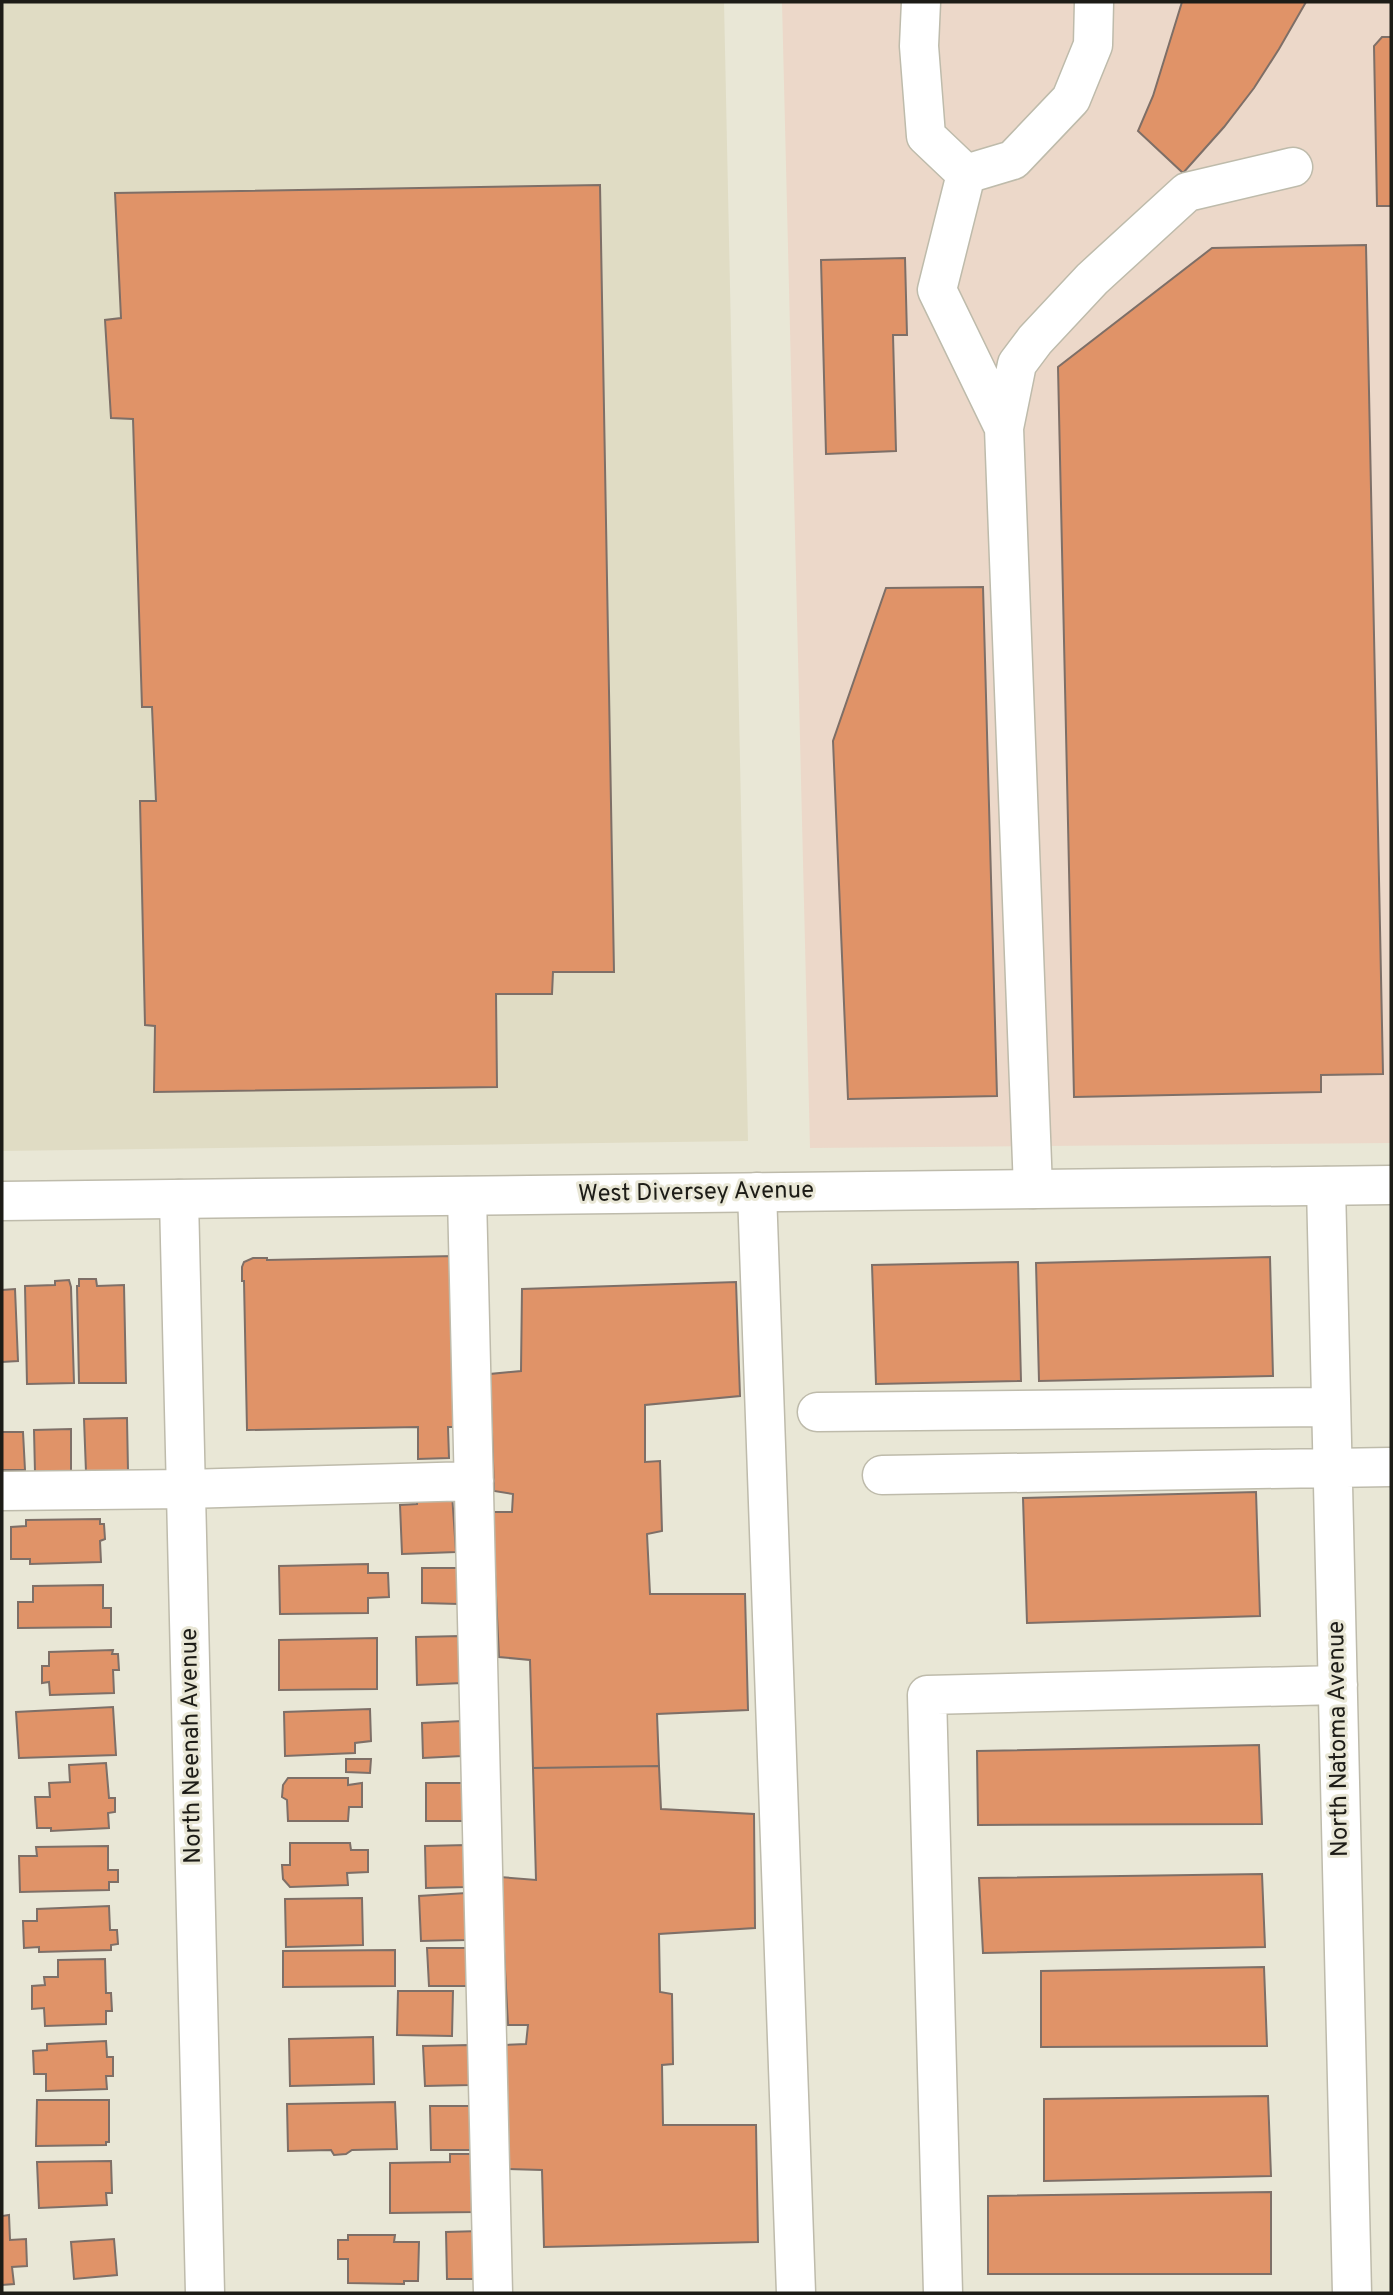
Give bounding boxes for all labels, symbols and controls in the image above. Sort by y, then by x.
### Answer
street label: West Diversey Avenue [578,1176,814,1210]
street label: North Natoma Avenue [1322,1621,1356,1857]
street label: North Neenah Avenue [175,1628,209,1864]

